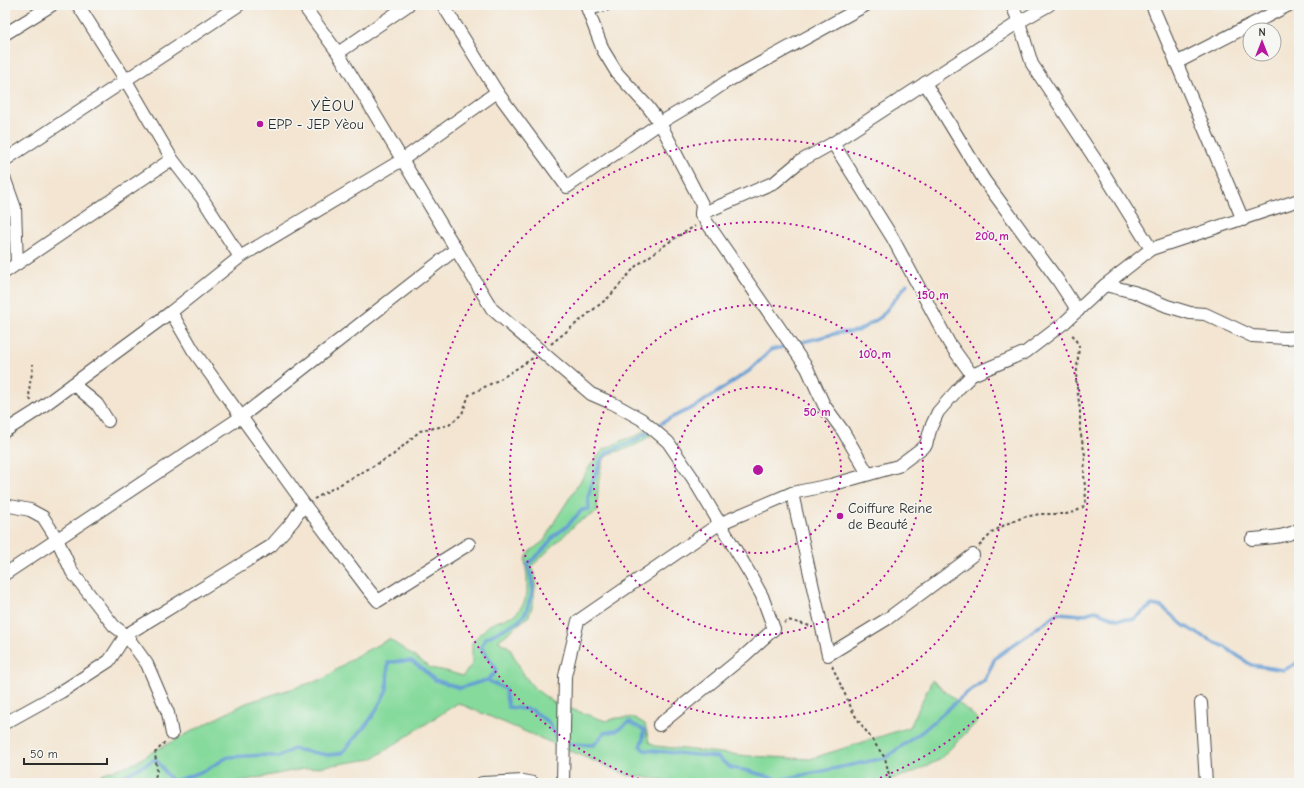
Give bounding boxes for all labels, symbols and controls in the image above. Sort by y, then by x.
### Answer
north arrow [1242,22,1282,62]
text: N [1258,26,1266,39]
district label: YÈOU [311,96,355,115]
place label: EPP - JEP Yèou [268,116,364,133]
marker: EPP - JEP Yèou [255,119,265,129]
text: 200 m [975,229,1009,243]
text: 150 m [917,288,949,302]
text: 100 m [859,347,891,361]
text: 50 m [803,405,831,419]
centre of rings [751,463,765,477]
place label: Coiffure Reine de Beauté [848,500,932,533]
marker: Coiffure Reine de Beauté [835,511,845,521]
scale bar [24,740,107,766]
text: 50 m [30,747,58,761]

